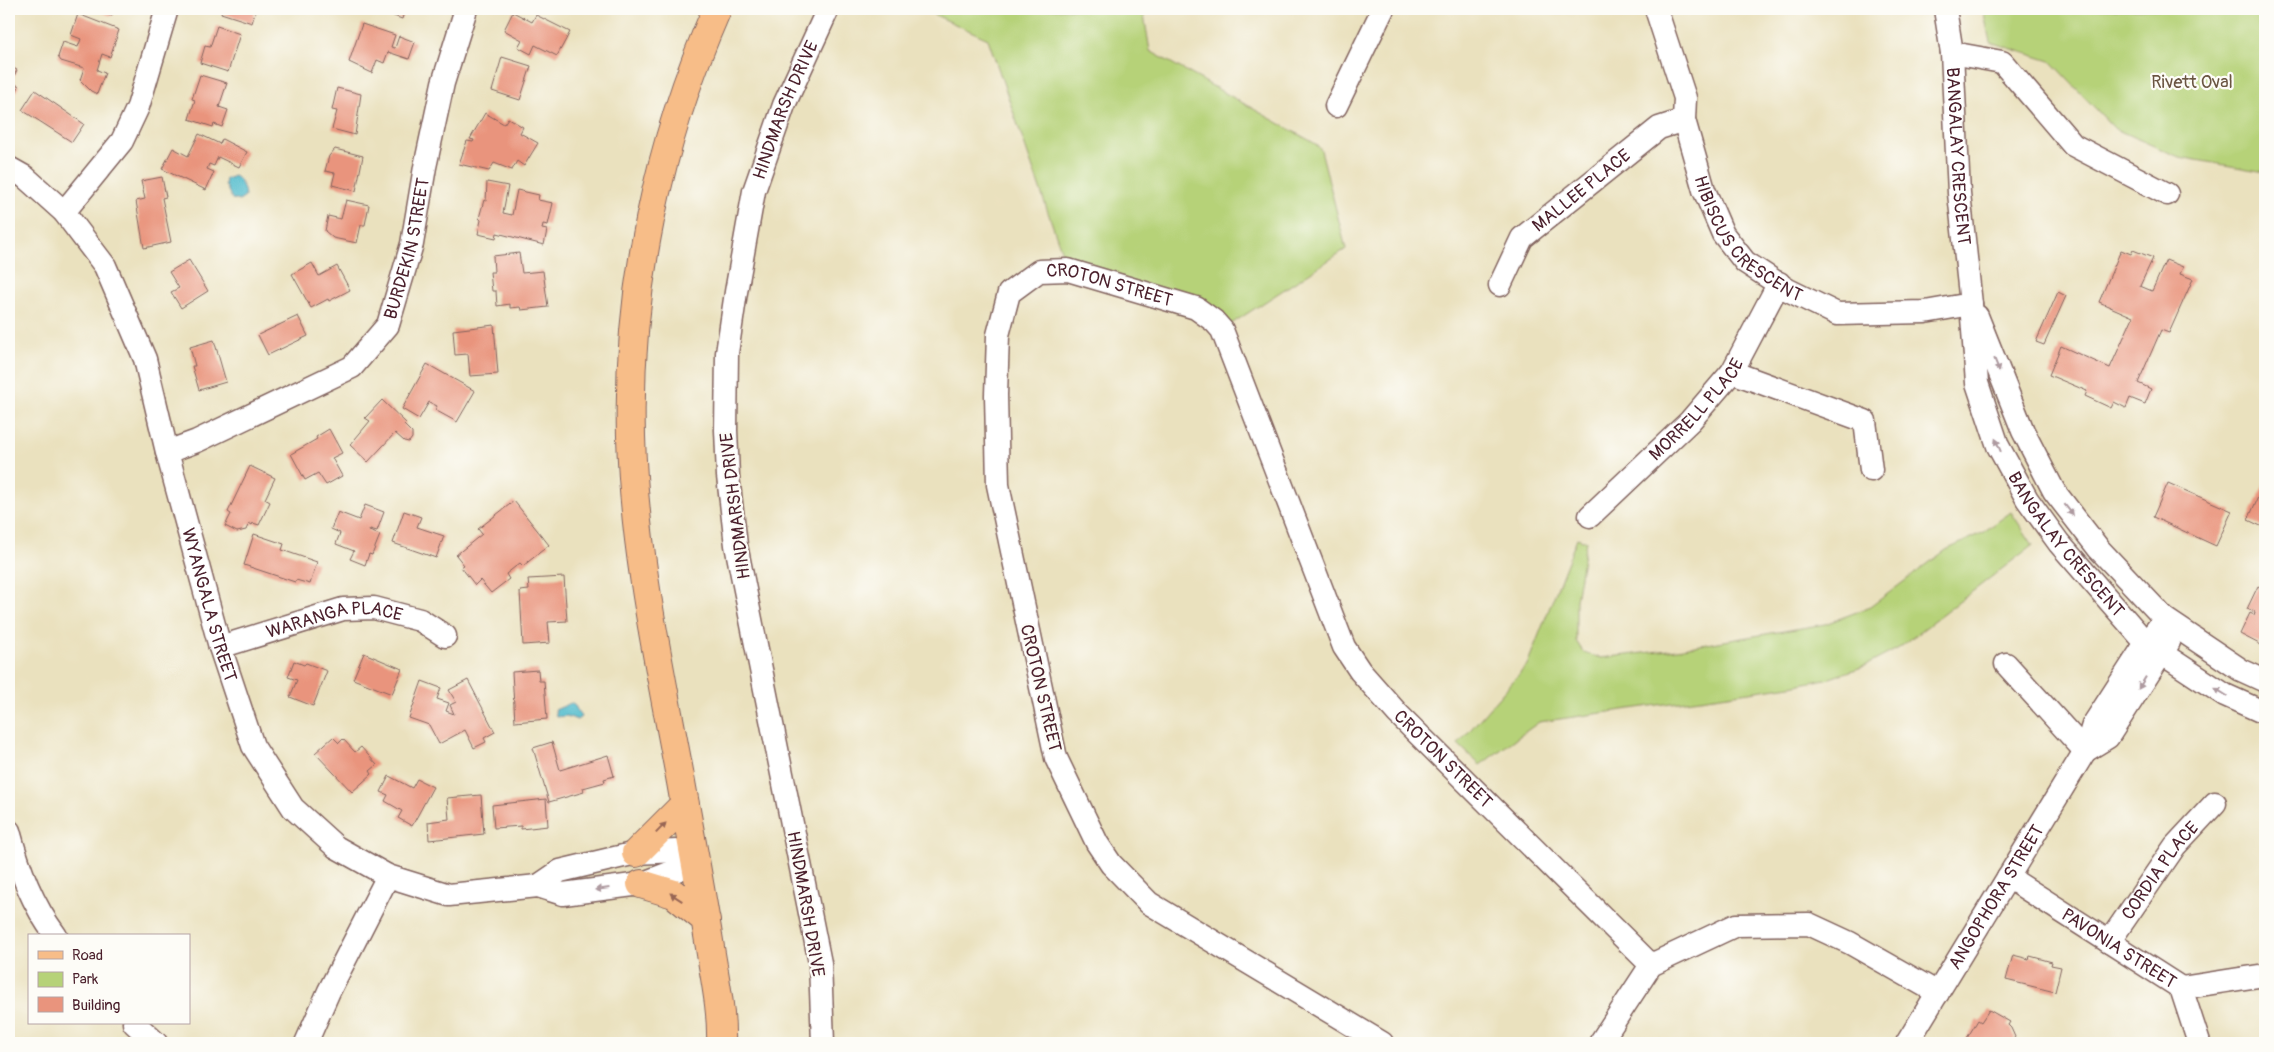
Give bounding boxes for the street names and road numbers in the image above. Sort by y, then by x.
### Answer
street label: HINDMARSH DRIVE [748,37,824,183]
street label: BANGALAY CRESCENT [1941,67,1976,246]
street label: MALLEE PLACE [1528,144,1636,237]
street label: HIBISCUS CRESCENT [1688,173,1806,307]
street label: BURDEKIN STREET [379,176,435,322]
street label: CROTON STREET [1046,259,1175,312]
street label: MORRELL PLACE [1644,354,1749,466]
street label: HINDMARSH DRIVE [715,431,756,581]
street label: BANGALAY CRESCENT [2002,468,2129,622]
street label: WYANGALA STREET [176,526,242,685]
street label: WARANGA PLACE [264,597,405,644]
street label: CROTON STREET [1015,622,1066,754]
street label: CROTON STREET [1389,705,1497,813]
street label: CORDIA PLACE [2117,817,2204,924]
street label: ANGOPHORA STREET [1943,821,2049,974]
street label: HINDMARSH DRIVE [781,829,830,979]
street label: PAVONIA STREET [2057,903,2181,994]

